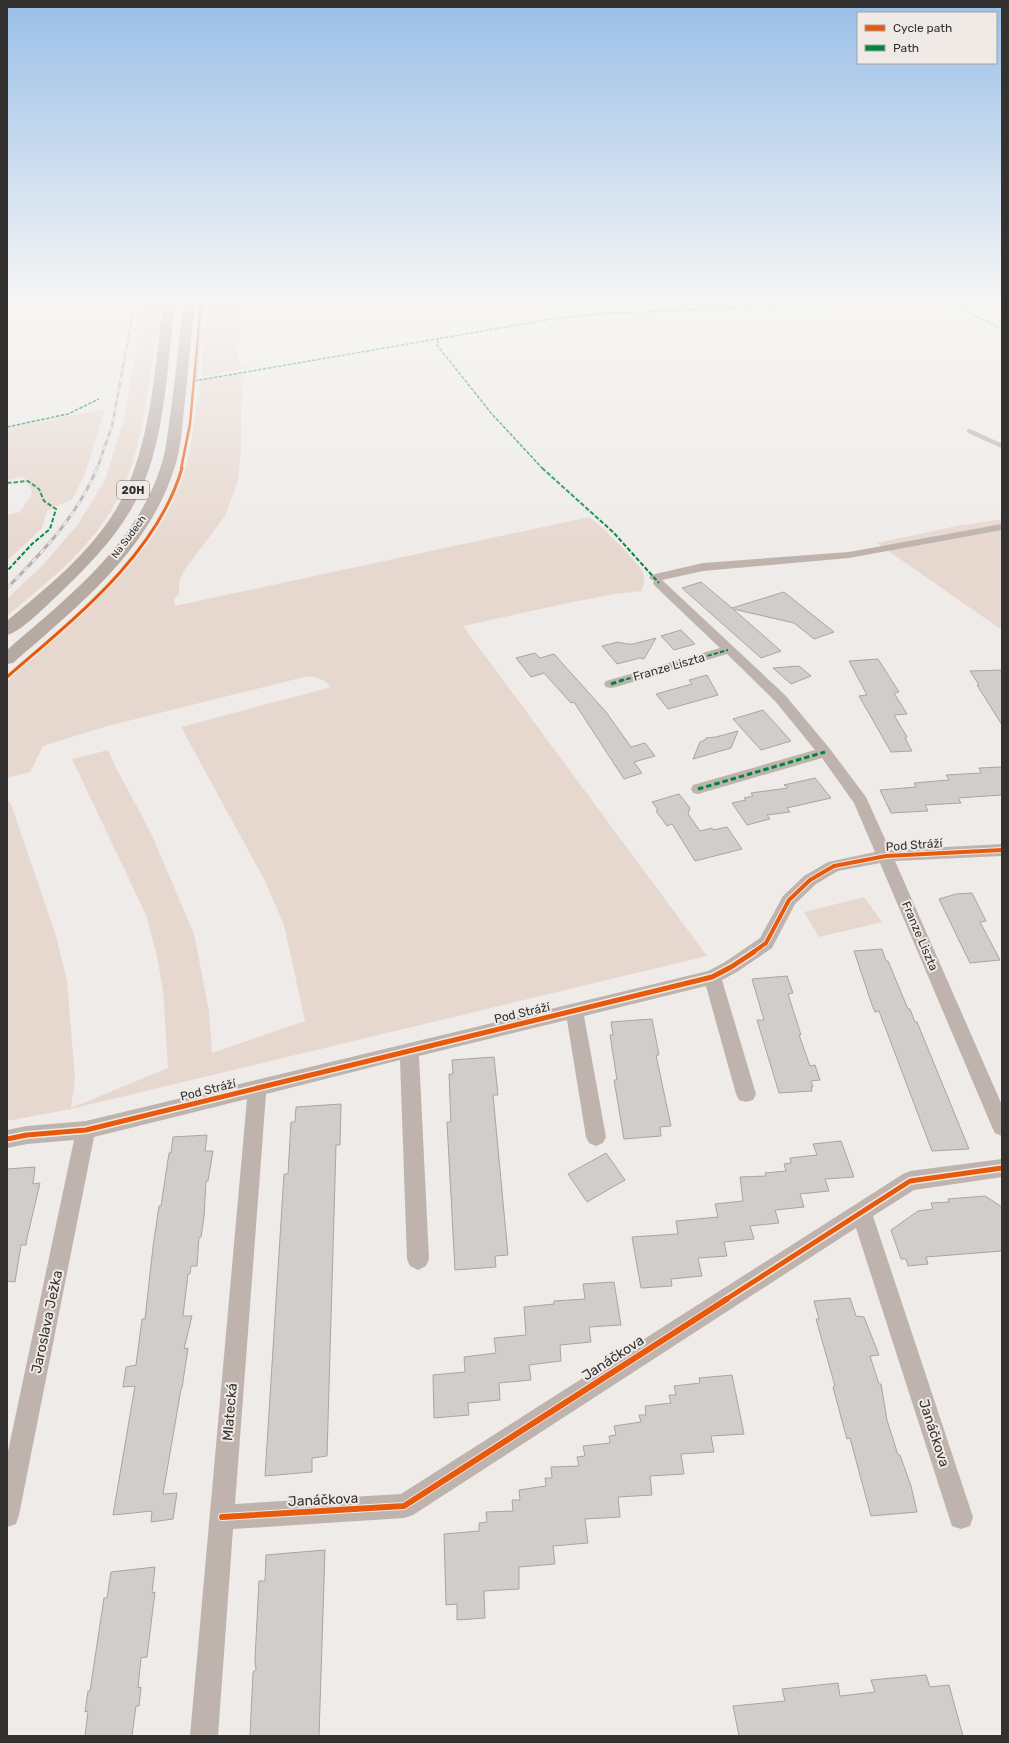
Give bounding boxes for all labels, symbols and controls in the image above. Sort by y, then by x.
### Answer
legend [857,12,997,64]
text: Cycle path [893,21,952,35]
text: Path [893,41,919,55]
road number: 20H [117,481,149,499]
street label: Na Sudech [109,513,149,561]
street label: Franze Liszta [631,650,707,684]
street label: Pod Stráží [885,836,944,854]
street label: Franze Liszta [899,899,941,973]
street label: Pod Stráží [493,1000,552,1026]
street label: Pod Stráží [179,1076,238,1104]
street label: Jaroslava Ježka [28,1269,66,1375]
street label: Janáčkova [579,1332,647,1384]
street label: Mlatecká [219,1382,241,1442]
street label: Janáčkova [915,1397,953,1469]
street label: Janáčkova [287,1490,359,1510]

